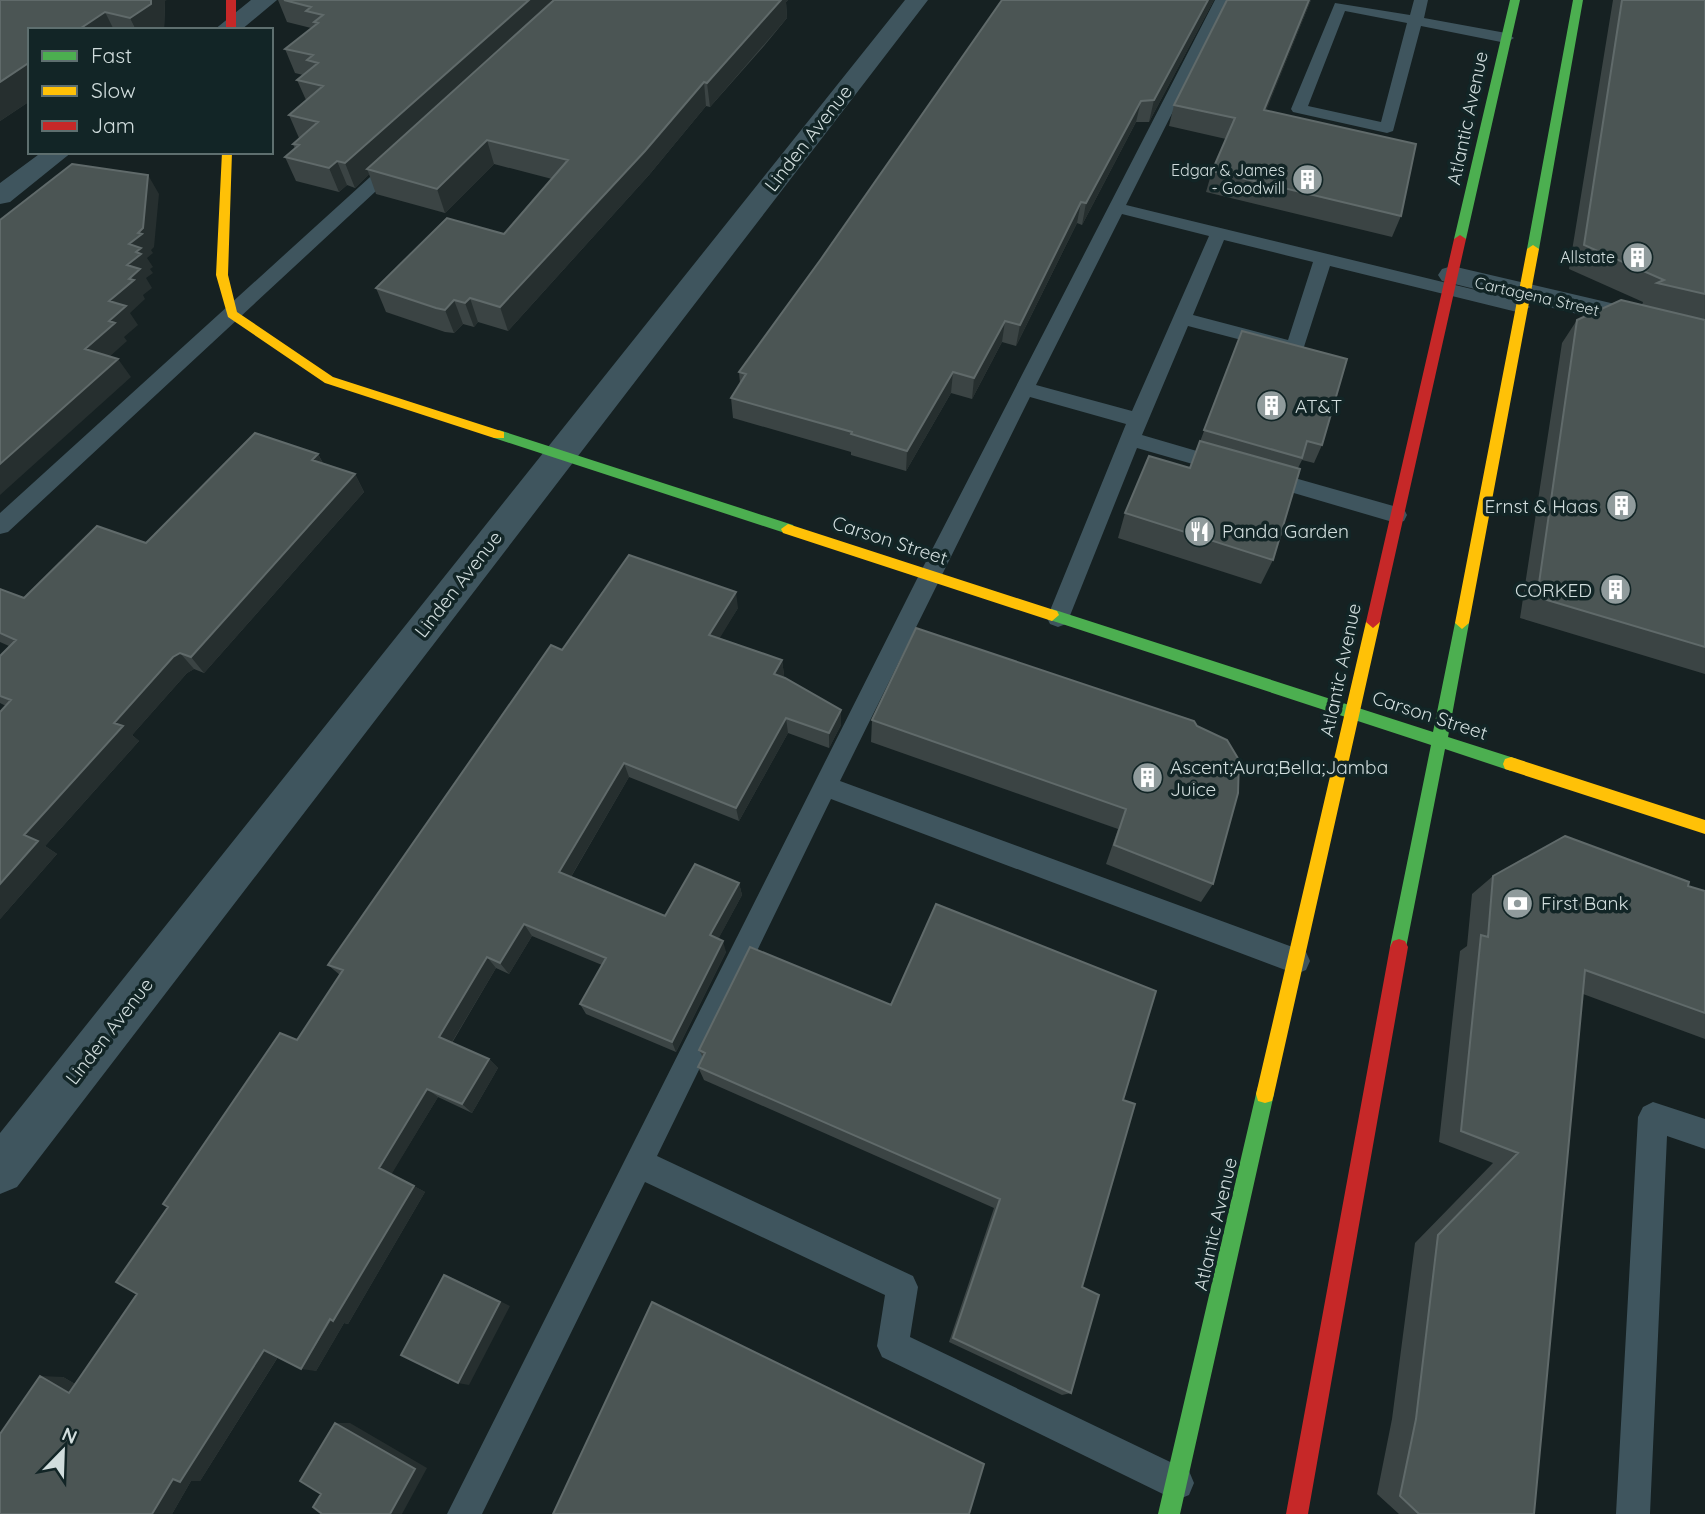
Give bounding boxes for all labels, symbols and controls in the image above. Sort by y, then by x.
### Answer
legend [28,28,273,154]
text: Fast [91,42,132,68]
street label: Atlantic Avenue [1441,49,1493,187]
text: Slow [91,77,136,103]
street label: Linden Avenue [759,80,857,196]
text: Jam [91,112,135,138]
place label: Edgar & James - Goodwill [1171,160,1285,198]
building icon: Edgar & James - Goodwill [1291,162,1325,196]
building icon: Allstate [1621,240,1655,274]
place label: Allstate [1560,247,1615,267]
street label: Cartagena Street [1473,272,1601,320]
building icon: AT&T [1255,389,1289,423]
place label: AT&T [1295,394,1342,418]
building icon: Ernst & Haas [1604,489,1638,523]
place label: Ernst & Haas [1484,494,1598,518]
street label: Carson Street [829,510,951,570]
restaurant icon: Panda Garden [1182,514,1216,548]
place label: Panda Garden [1222,519,1349,543]
street label: Linden Avenue [409,526,507,642]
building icon: CORKED [1598,573,1632,607]
place label: CORKED [1515,578,1592,602]
street label: Atlantic Avenue [1314,601,1366,739]
street label: Carson Street [1369,685,1491,745]
place label: Ascent;Aura;Bella;Jamba Juice [1170,755,1388,801]
building icon: Ascent;Aura;Bella;Jamba Juice [1130,761,1164,795]
bank icon: First Bank [1501,886,1535,920]
place label: First Bank [1541,891,1629,915]
street label: Linden Avenue [60,973,158,1089]
street label: Atlantic Avenue [1188,1155,1242,1293]
north arrow [28,1416,98,1486]
text: N [59,1422,81,1449]

